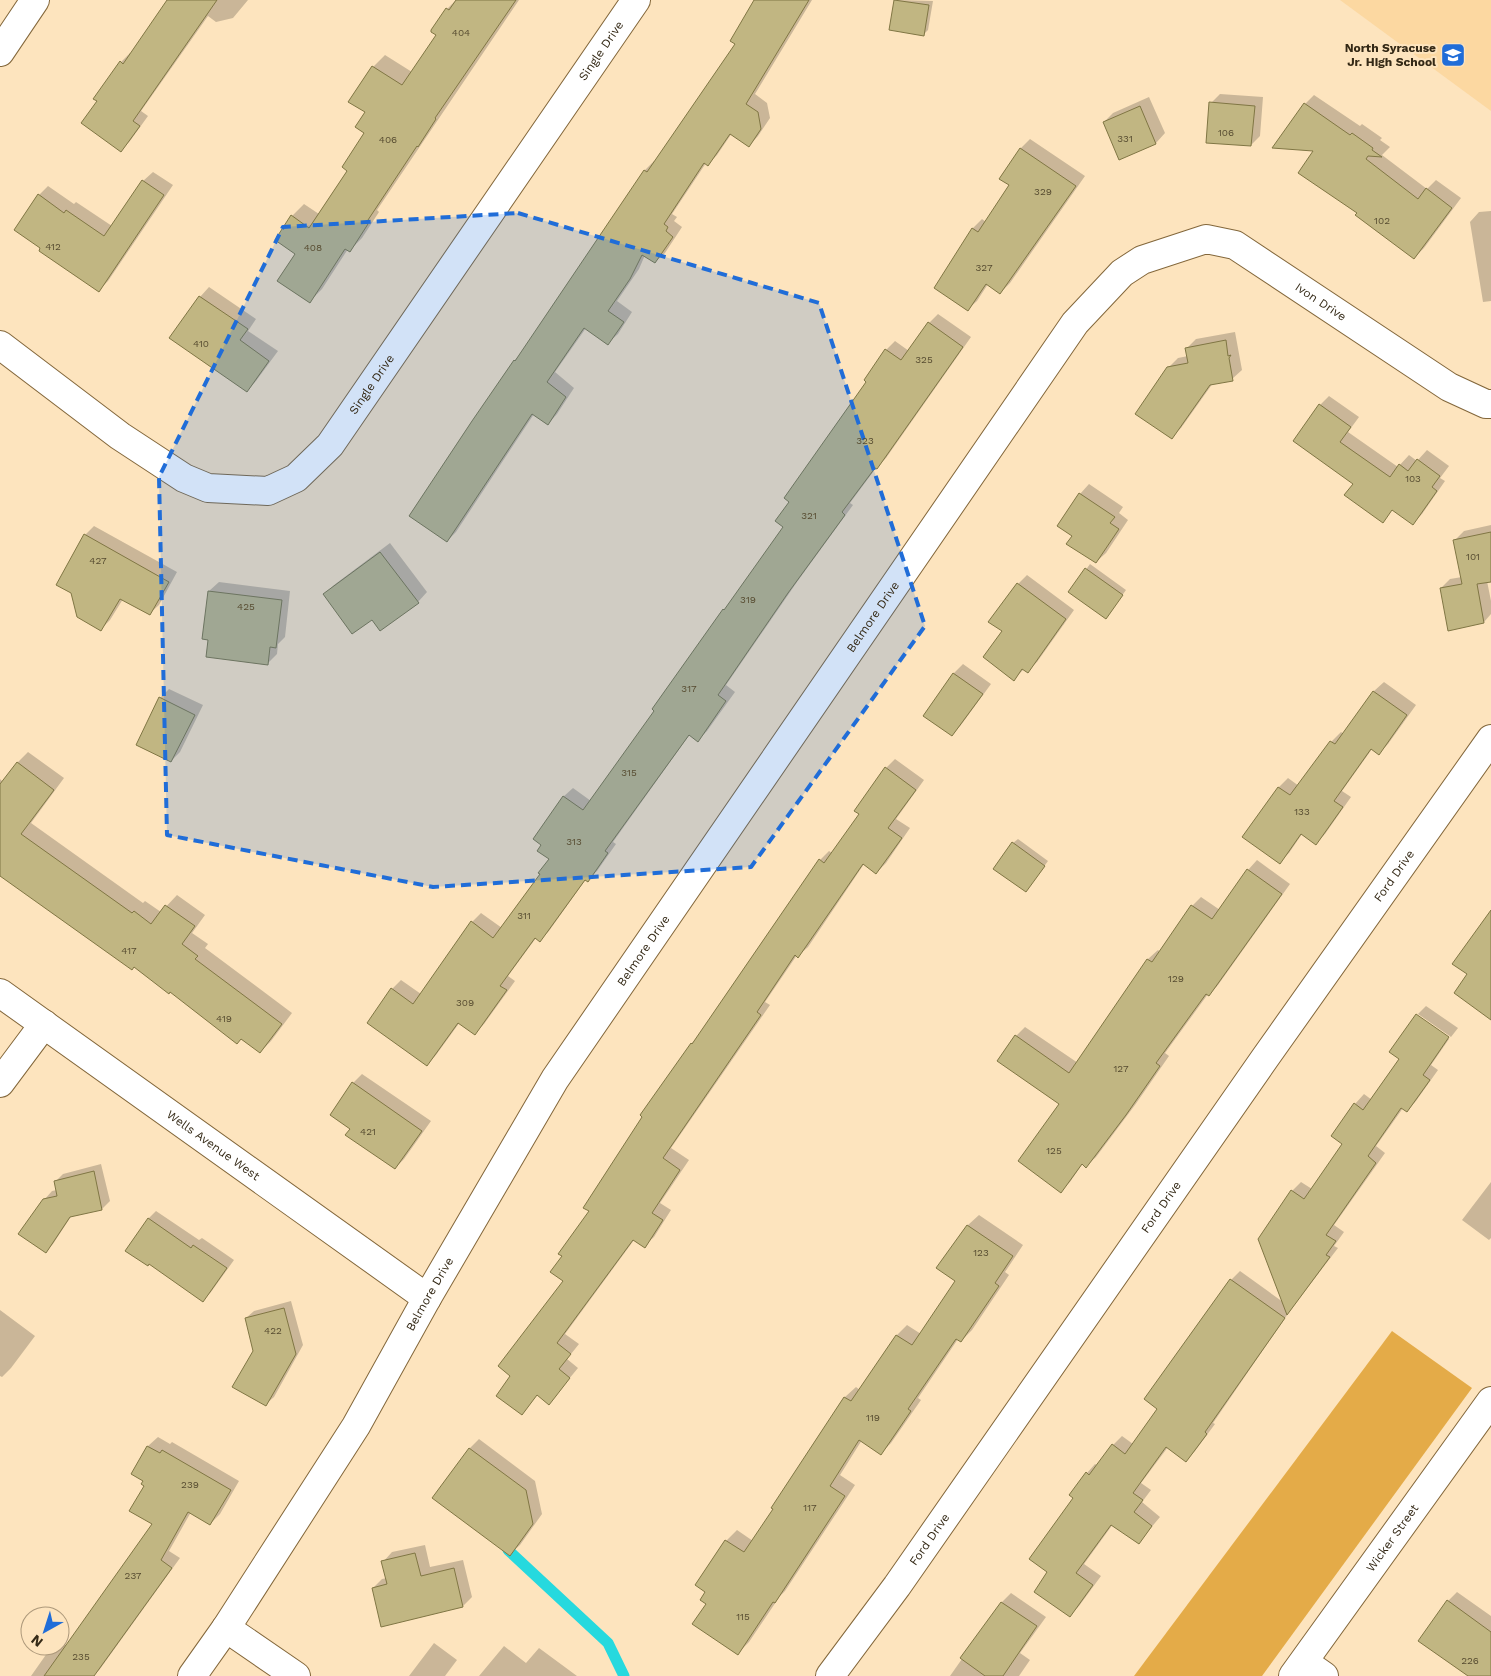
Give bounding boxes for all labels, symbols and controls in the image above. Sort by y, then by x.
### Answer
street label: Single Drive [576,18,627,83]
house number: 404 [452,27,470,38]
place label: North Syracuse Jr. High School [1345,41,1436,69]
school or university icon: North Syracuse Jr. High School [1440,42,1466,68]
house number: 106 [1218,127,1234,138]
house number: 331 [1117,133,1133,144]
house number: 406 [379,134,397,145]
house number: 329 [1034,186,1052,197]
house number: 102 [1374,215,1390,226]
house number: 412 [45,241,61,252]
house number: 408 [304,242,322,253]
house number: 327 [975,262,993,273]
street label: Ivon Drive [1293,280,1349,324]
house number: 410 [193,338,209,349]
street label: Single Drive [346,352,397,417]
house number: 325 [915,354,933,365]
house number: 323 [856,435,874,446]
house number: 103 [1405,473,1421,484]
house number: 321 [801,510,817,521]
house number: 101 [1466,551,1480,562]
house number: 427 [89,555,107,566]
street label: Belmore Drive [844,579,902,655]
house number: 319 [740,594,756,605]
house number: 425 [237,601,255,612]
house number: 317 [681,683,697,694]
house number: 315 [621,767,637,778]
house number: 133 [1294,806,1310,817]
house number: 313 [566,836,582,847]
street label: Ford Drive [1371,847,1417,904]
house number: 311 [517,910,531,921]
street label: Belmore Drive [614,912,673,989]
house number: 417 [121,945,137,956]
house number: 129 [1168,973,1184,984]
house number: 309 [456,997,474,1008]
house number: 419 [216,1013,232,1024]
house number: 127 [1113,1063,1129,1074]
street label: Wells Avenue West [164,1107,262,1183]
house number: 421 [360,1126,376,1137]
house number: 125 [1046,1145,1062,1156]
street label: Ford Drive [1138,1178,1184,1236]
house number: 123 [973,1247,989,1258]
street label: Belmore Drive [403,1255,456,1334]
house number: 422 [264,1325,282,1336]
house number: 119 [866,1412,880,1423]
house number: 239 [181,1479,199,1490]
house number: 117 [803,1502,817,1513]
street label: Wicker Street [1363,1502,1421,1575]
street label: Ford Drive [907,1511,952,1568]
house number: 237 [125,1570,142,1581]
north arrow [20,1606,70,1656]
house number: 115 [736,1611,750,1622]
text: N [28,1632,46,1651]
house number: 235 [72,1651,90,1662]
house number: 226 [1461,1655,1479,1666]

